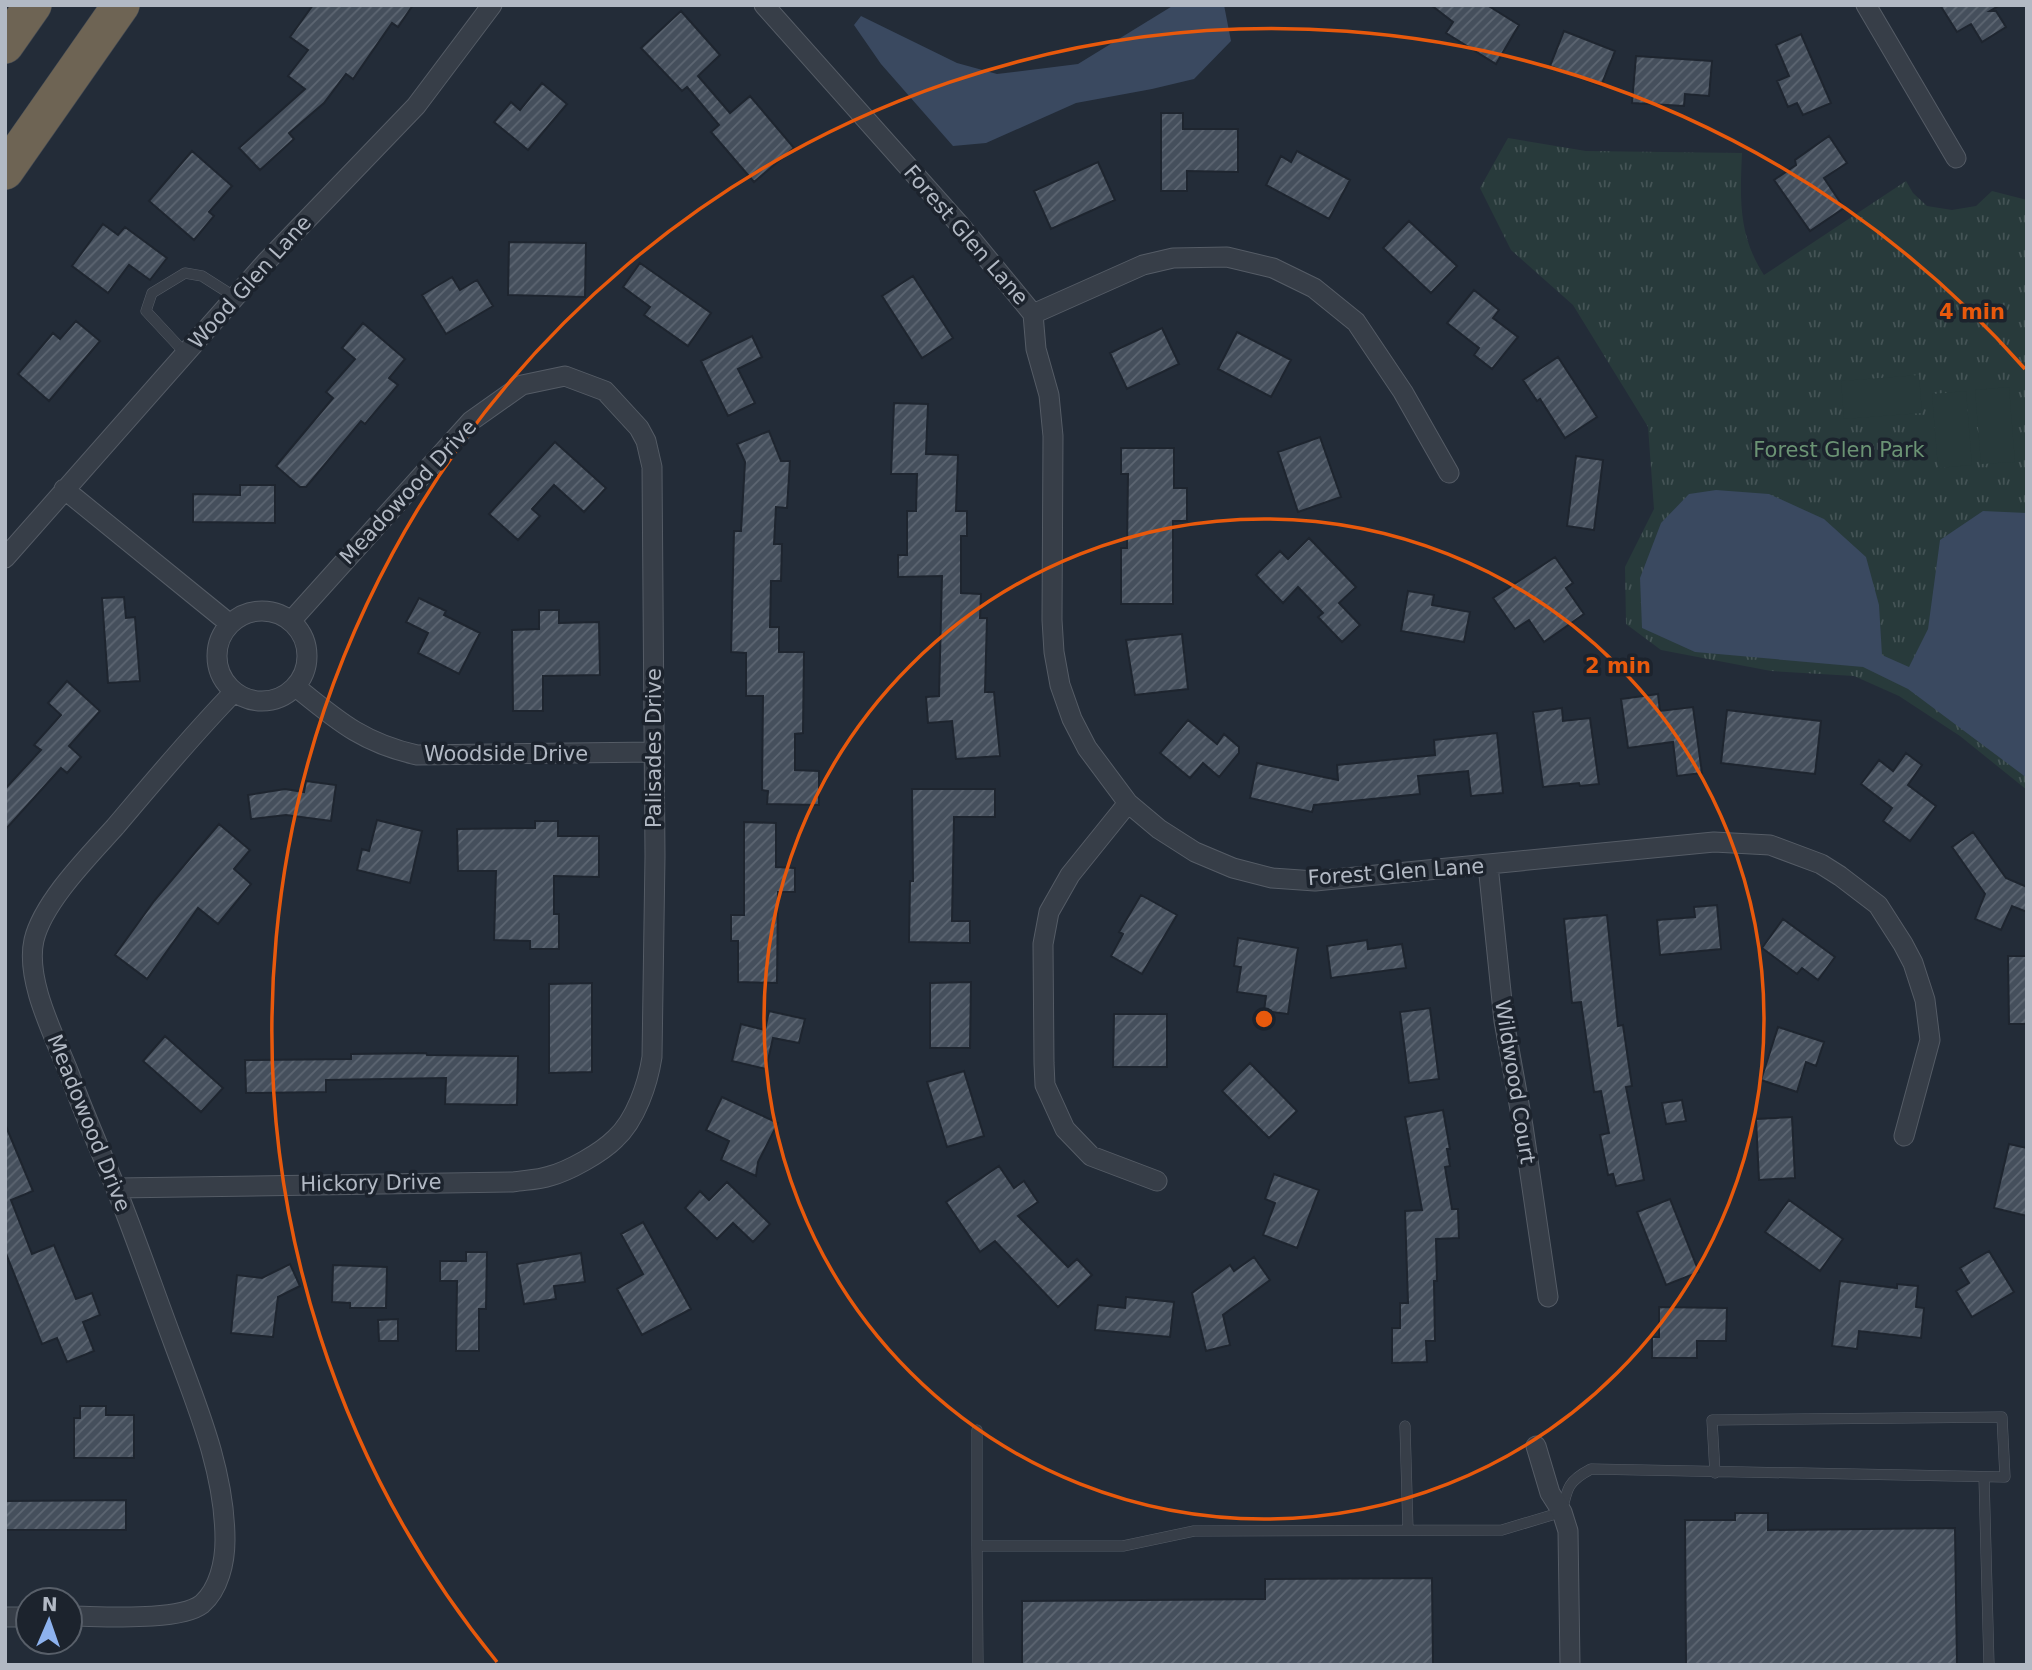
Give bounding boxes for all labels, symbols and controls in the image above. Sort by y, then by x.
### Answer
street label: Forest Glen Lane [899,160,1033,310]
street label: Wood Glen Lane [184,210,316,354]
text: 4 min [1939,300,2005,324]
street label: Meadowood Drive [335,415,481,569]
park label: Forest Glen Park [1753,438,1926,462]
text: 2 min [1585,654,1651,678]
street label: Palisades Drive [642,668,666,828]
street label: Woodside Drive [424,742,588,766]
street label: Forest Glen Lane [1307,854,1485,890]
street label: Wildwood Court [1490,998,1540,1166]
centre of rings [1252,1007,1276,1031]
street label: Meadowood Drive [42,1031,136,1215]
street label: Hickory Drive [300,1170,442,1196]
north arrow [14,1586,84,1656]
text: N [41,1593,58,1615]

